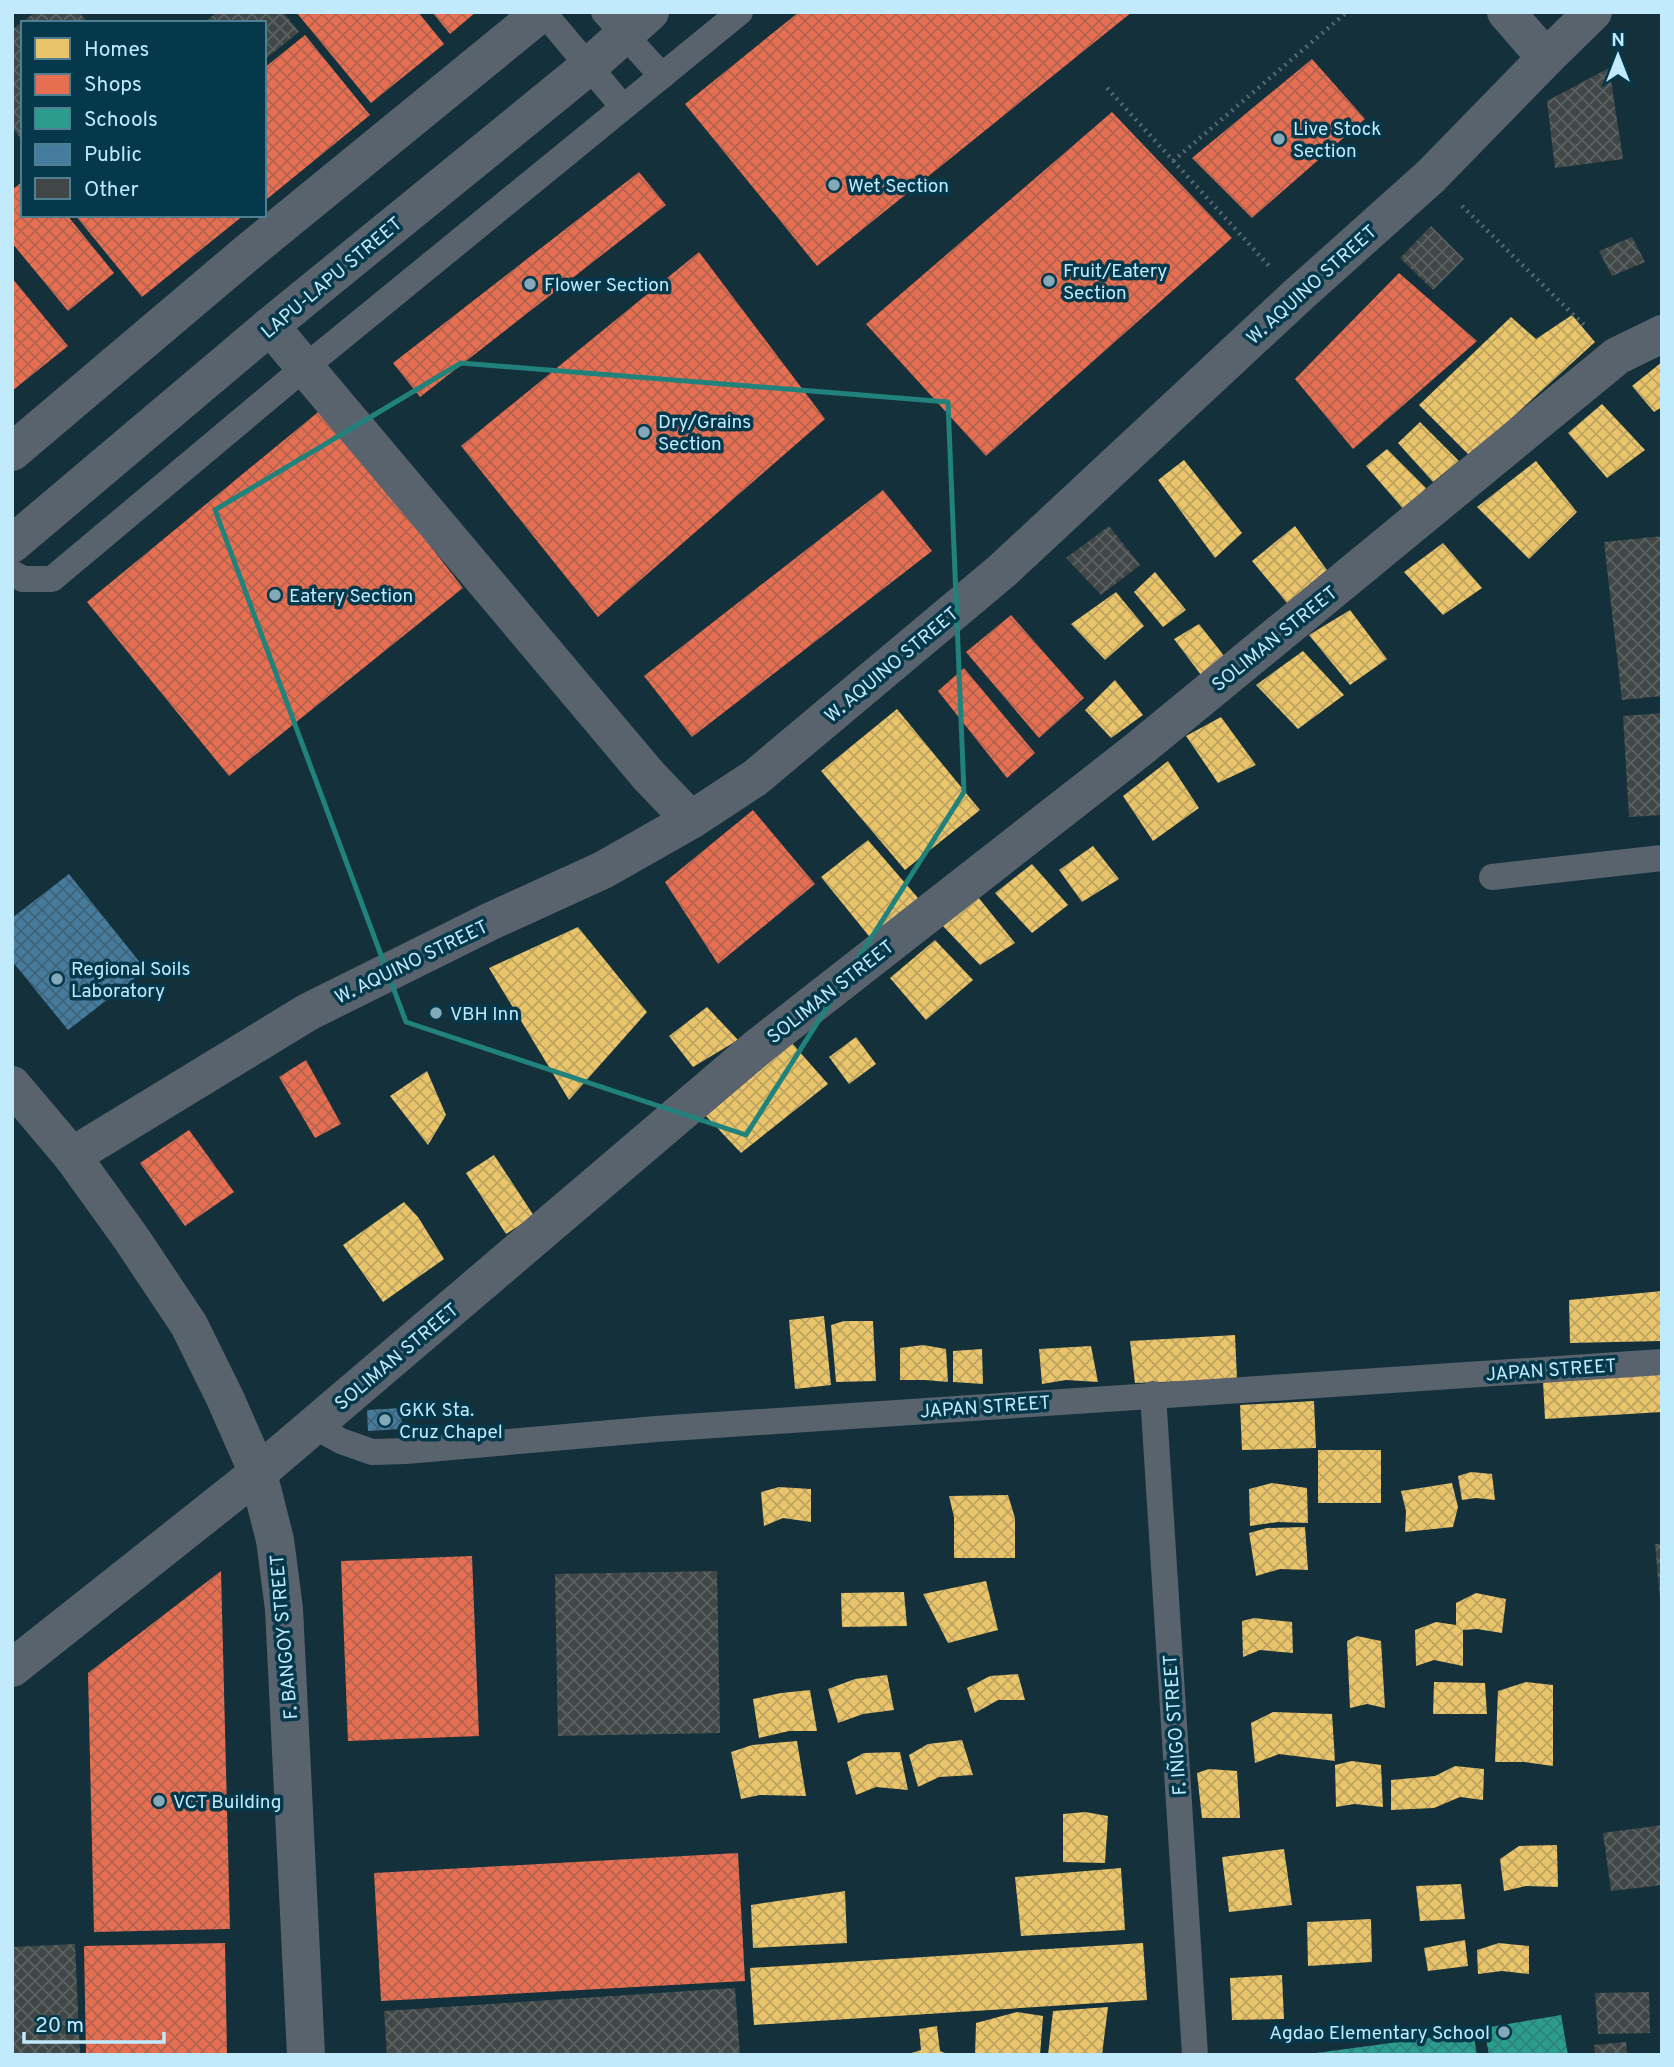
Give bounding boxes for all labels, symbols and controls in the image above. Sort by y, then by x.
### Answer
legend [21,21,266,217]
north arrow [1583,21,1653,91]
text: N [1611,29,1625,53]
text: Homes [84,37,149,64]
text: Shops [84,72,142,99]
text: Schools [84,107,158,134]
place label: Live Stock Section [1293,118,1381,164]
marker: Live Stock Section [1271,131,1287,147]
text: Public [84,142,142,169]
place label: Wet Section [848,175,949,199]
text: Other [84,177,139,204]
marker: Wet Section [826,177,842,193]
street label: LAPU-LAPU STREET [257,212,408,345]
street label: W. AQUINO STREET [1242,220,1383,350]
place label: Fruit/Eatery Section [1063,260,1167,306]
marker: Fruit/Eatery Section [1041,273,1057,289]
place label: Flower Section [544,274,669,298]
marker: Flower Section [522,276,538,292]
place label: Dry/Grains Section [658,411,751,457]
marker: Dry/Grains Section [636,424,652,440]
street label: SOLIMAN STREET [1208,582,1343,698]
place label: Eatery Section [289,585,413,609]
marker: Eatery Section [267,587,283,603]
street label: W. AQUINO STREET [820,602,964,729]
street label: W. AQUINO STREET [331,915,492,1010]
street label: SOLIMAN STREET [763,935,900,1050]
place label: Regional Soils Laboratory [71,958,190,1004]
marker: Regional Soils Laboratory [49,971,65,987]
place label: VBH Inn [450,1003,519,1027]
marker: VBH Inn [428,1005,444,1021]
street label: SOLIMAN STREET [330,1299,464,1416]
street label: JAPAN STREET [1485,1354,1617,1388]
street label: JAPAN STREET [919,1391,1051,1425]
place label: GKK Sta. Cruz Chapel [399,1399,503,1445]
marker: GKK Sta. Cruz Chapel [377,1412,393,1428]
street label: F. BANGOY STREET [266,1553,304,1720]
street label: F. IÑIGO STREET [1158,1653,1193,1796]
place label: VCT Building [173,1791,281,1815]
marker: VCT Building [151,1793,167,1809]
scale bar [24,2000,164,2044]
text: 20 m [35,2013,84,2040]
place label: Agdao Elementary School [1269,2022,1490,2046]
marker: Agdao Elementary School [1496,2024,1512,2040]

